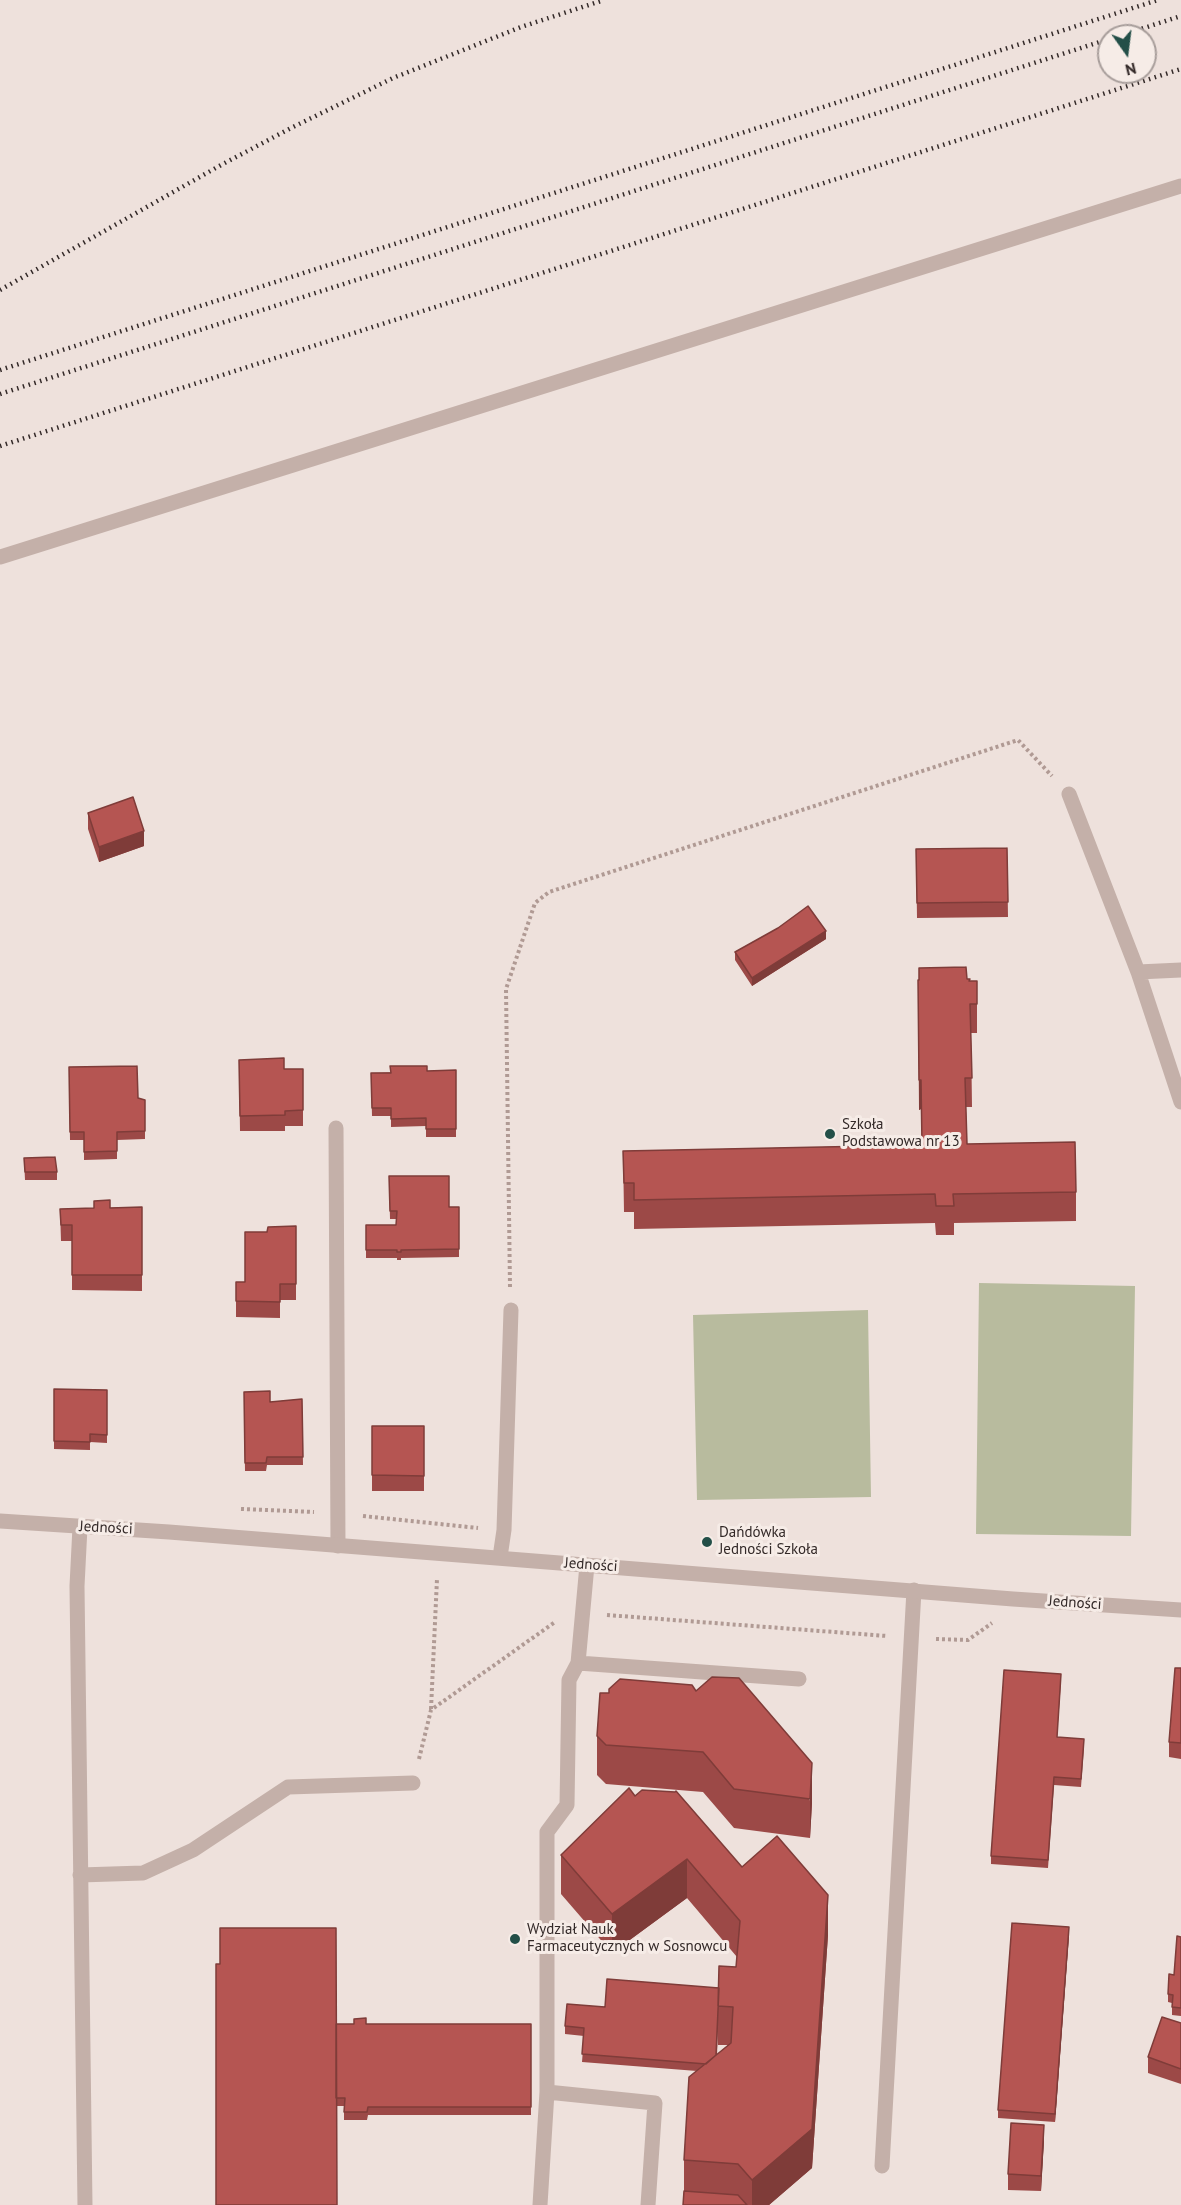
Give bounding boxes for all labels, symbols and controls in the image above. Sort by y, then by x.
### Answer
north arrow [1097,24,1157,84]
text: N [1123,59,1138,80]
place label: Szkoła Podstawowa nr 13 [842,1116,960,1151]
marker: Szkoła Podstawowa nr 13 [823,1127,837,1141]
street label: Jedności [79,1518,133,1538]
place label: Dańdówka Jedności Szkoła [719,1524,818,1559]
marker: Dańdówka Jedności Szkoła [700,1535,714,1549]
street label: Jedności [564,1554,618,1576]
street label: Jedności [1048,1592,1102,1614]
place label: Wydział Nauk Farmaceutycznych w Sosnowcu [527,1921,727,1956]
marker: Wydział Nauk Farmaceutycznych w Sosnowcu [508,1932,522,1946]

